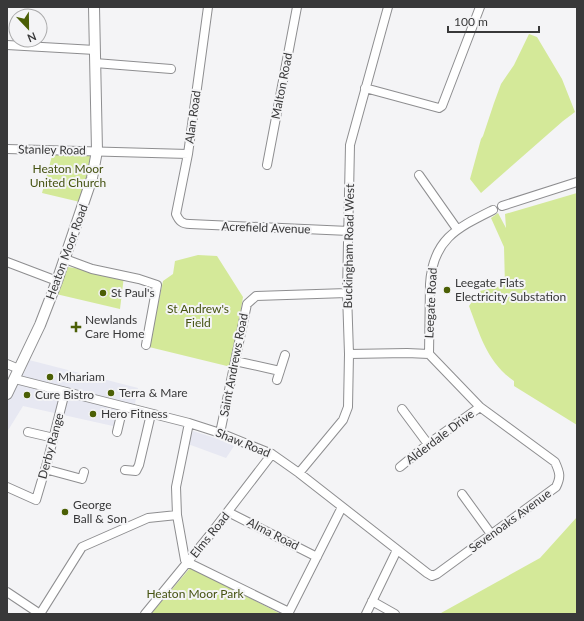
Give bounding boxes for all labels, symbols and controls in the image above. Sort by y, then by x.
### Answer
north arrow [8,8,48,48]
scale bar [448,8,539,34]
text: 100 m [454,14,488,29]
text: N [26,30,38,45]
street label: Malton Road [268,51,295,120]
street label: Alan Road [181,90,204,144]
street label: Stanley Road [18,141,86,158]
park label: Heaton Moor United Church [30,161,106,190]
street label: Buckingham Road West [340,183,357,308]
street label: Heaton Moor Road [42,202,91,302]
street label: Acrefield Avenue [221,218,311,237]
street label: Leegate Road [421,267,440,339]
place label: Leegate Flats Electricity Substation [455,275,566,304]
place label: St Paul's [111,285,155,300]
marker: Leegate Flats Electricity Substation [442,285,452,295]
marker: St Paul's [98,288,108,298]
park label: St Andrew's Field [167,301,229,330]
place label: Newlands Care Home [85,312,145,341]
street label: Saint Andrews Road [216,312,251,418]
marker: Newlands Care Home [70,321,82,333]
place label: Mhariam [58,369,105,384]
marker: Mhariam [45,372,55,382]
place label: Terra & Mare [119,385,188,400]
place label: Cure Bistro [35,387,94,402]
marker: Terra & Mare [106,388,116,398]
marker: Cure Bistro [22,390,32,400]
place label: Hero Fitness [101,406,168,421]
street label: Alderdale Drive [403,406,477,467]
marker: Hero Fitness [88,409,98,419]
street label: Derby Range [34,411,67,481]
street label: Shaw Road [214,425,273,460]
street label: Sevenoaks Avenue [466,486,554,556]
place label: George Ball & Son [73,497,127,526]
marker: George Ball & Son [60,507,70,517]
street label: Elms Road [187,509,233,561]
street label: Alma Road [245,514,302,553]
park label: Heaton Moor Park [146,586,245,601]

